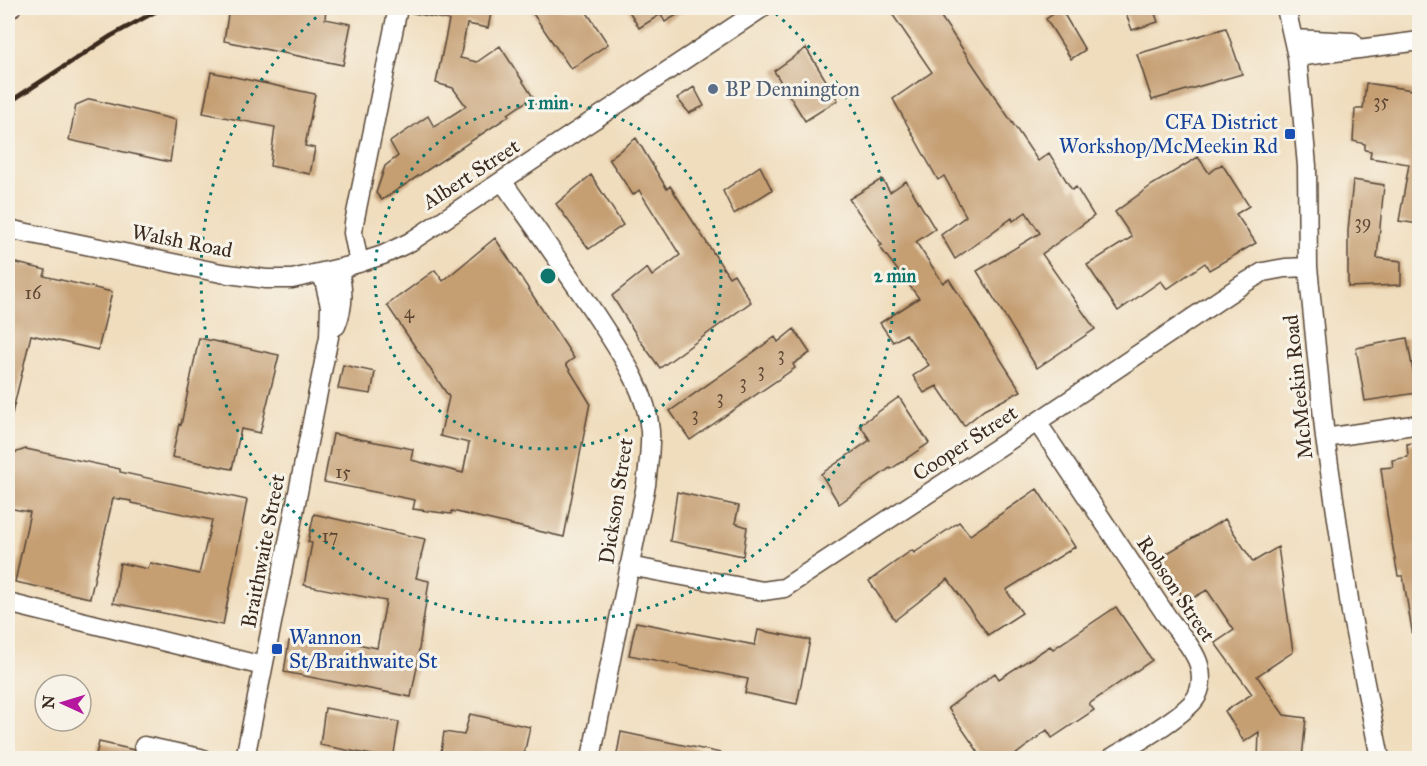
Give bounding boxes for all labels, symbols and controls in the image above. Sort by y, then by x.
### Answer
place label: BP Dennington [725,76,860,102]
marker: BP Dennington [706,82,720,96]
house number: 35 [1373,90,1389,112]
text: 1 min [528,92,569,114]
place label: CFA District Workshop/McMeekin Rd [1059,109,1279,159]
marker: CFA District Workshop/McMeekin Rd [1283,127,1297,141]
street label: Albert Street [417,133,525,216]
house number: 39 [1355,211,1371,233]
street label: Walsh Road [129,219,235,264]
text: 2 min [874,265,917,287]
centre of rings [538,266,558,286]
house number: 16 [25,282,42,304]
house number: 4 [404,301,415,323]
street label: McMeekin Road [1277,313,1319,461]
house number: 3 [777,343,785,365]
house number: 3 [757,359,765,381]
house number: 3 [739,371,747,393]
house number: 3 [716,386,724,408]
street label: Cooper Street [908,399,1023,486]
house number: 3 [691,403,699,425]
street label: Dickson Street [593,436,639,566]
house number: 15 [335,461,351,483]
street label: Braithwaite Street [235,471,291,630]
house number: 17 [322,525,338,547]
street label: Robson Street [1131,531,1221,647]
place label: Wannon St/Braithwaite St [289,624,438,674]
marker: Wannon St/Braithwaite St [270,642,284,656]
north arrow [33,673,93,733]
text: N [39,694,59,709]

